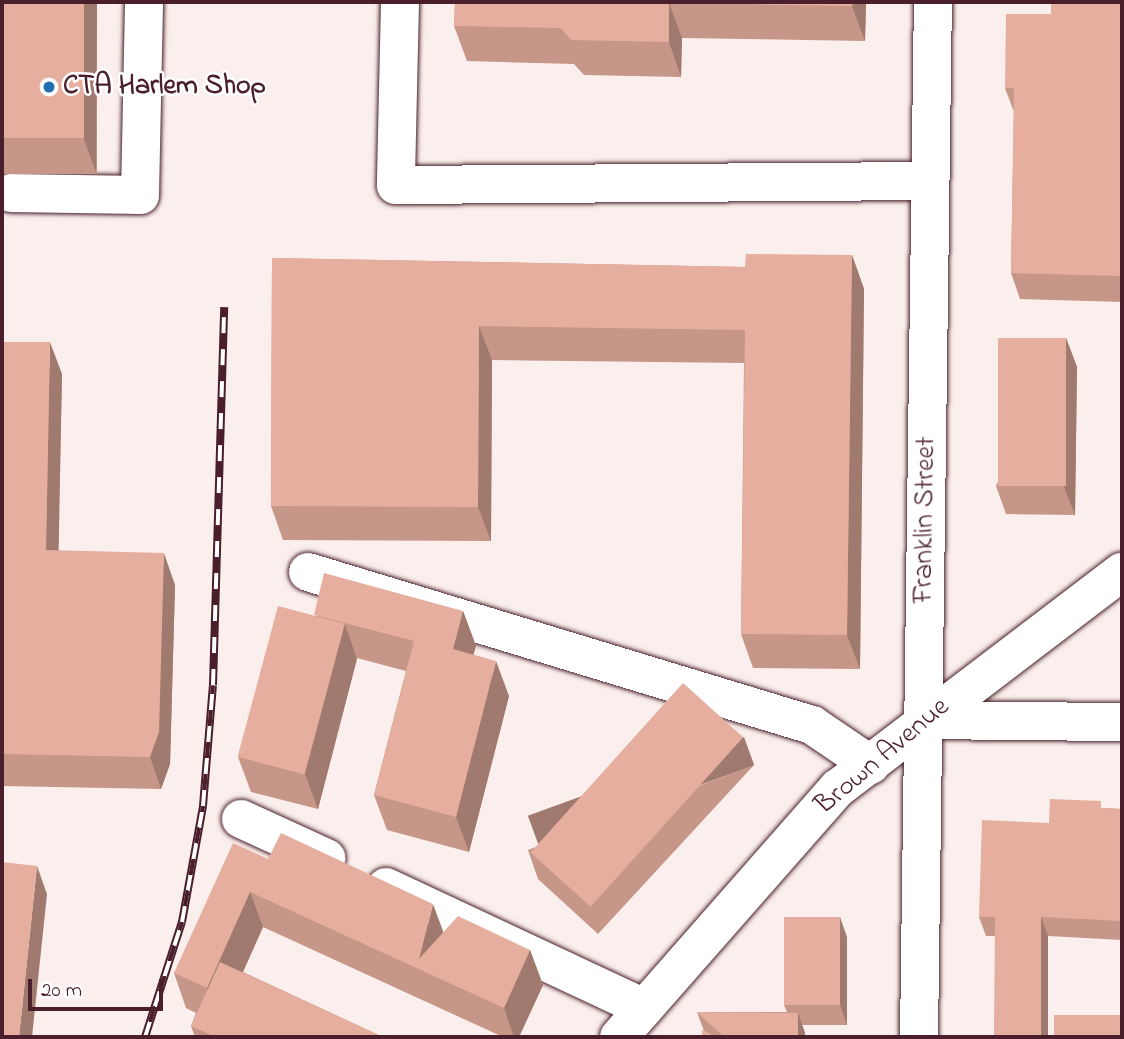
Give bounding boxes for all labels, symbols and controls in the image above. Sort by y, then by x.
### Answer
place label: CTA Harlem Shop [63,70,266,104]
marker: CTA Harlem Shop [41,79,57,95]
street label: Franklin Street [908,436,944,604]
street label: Brown Avenue [809,691,957,823]
scale bar [32,965,166,1009]
text: 20 m [41,976,82,1006]

